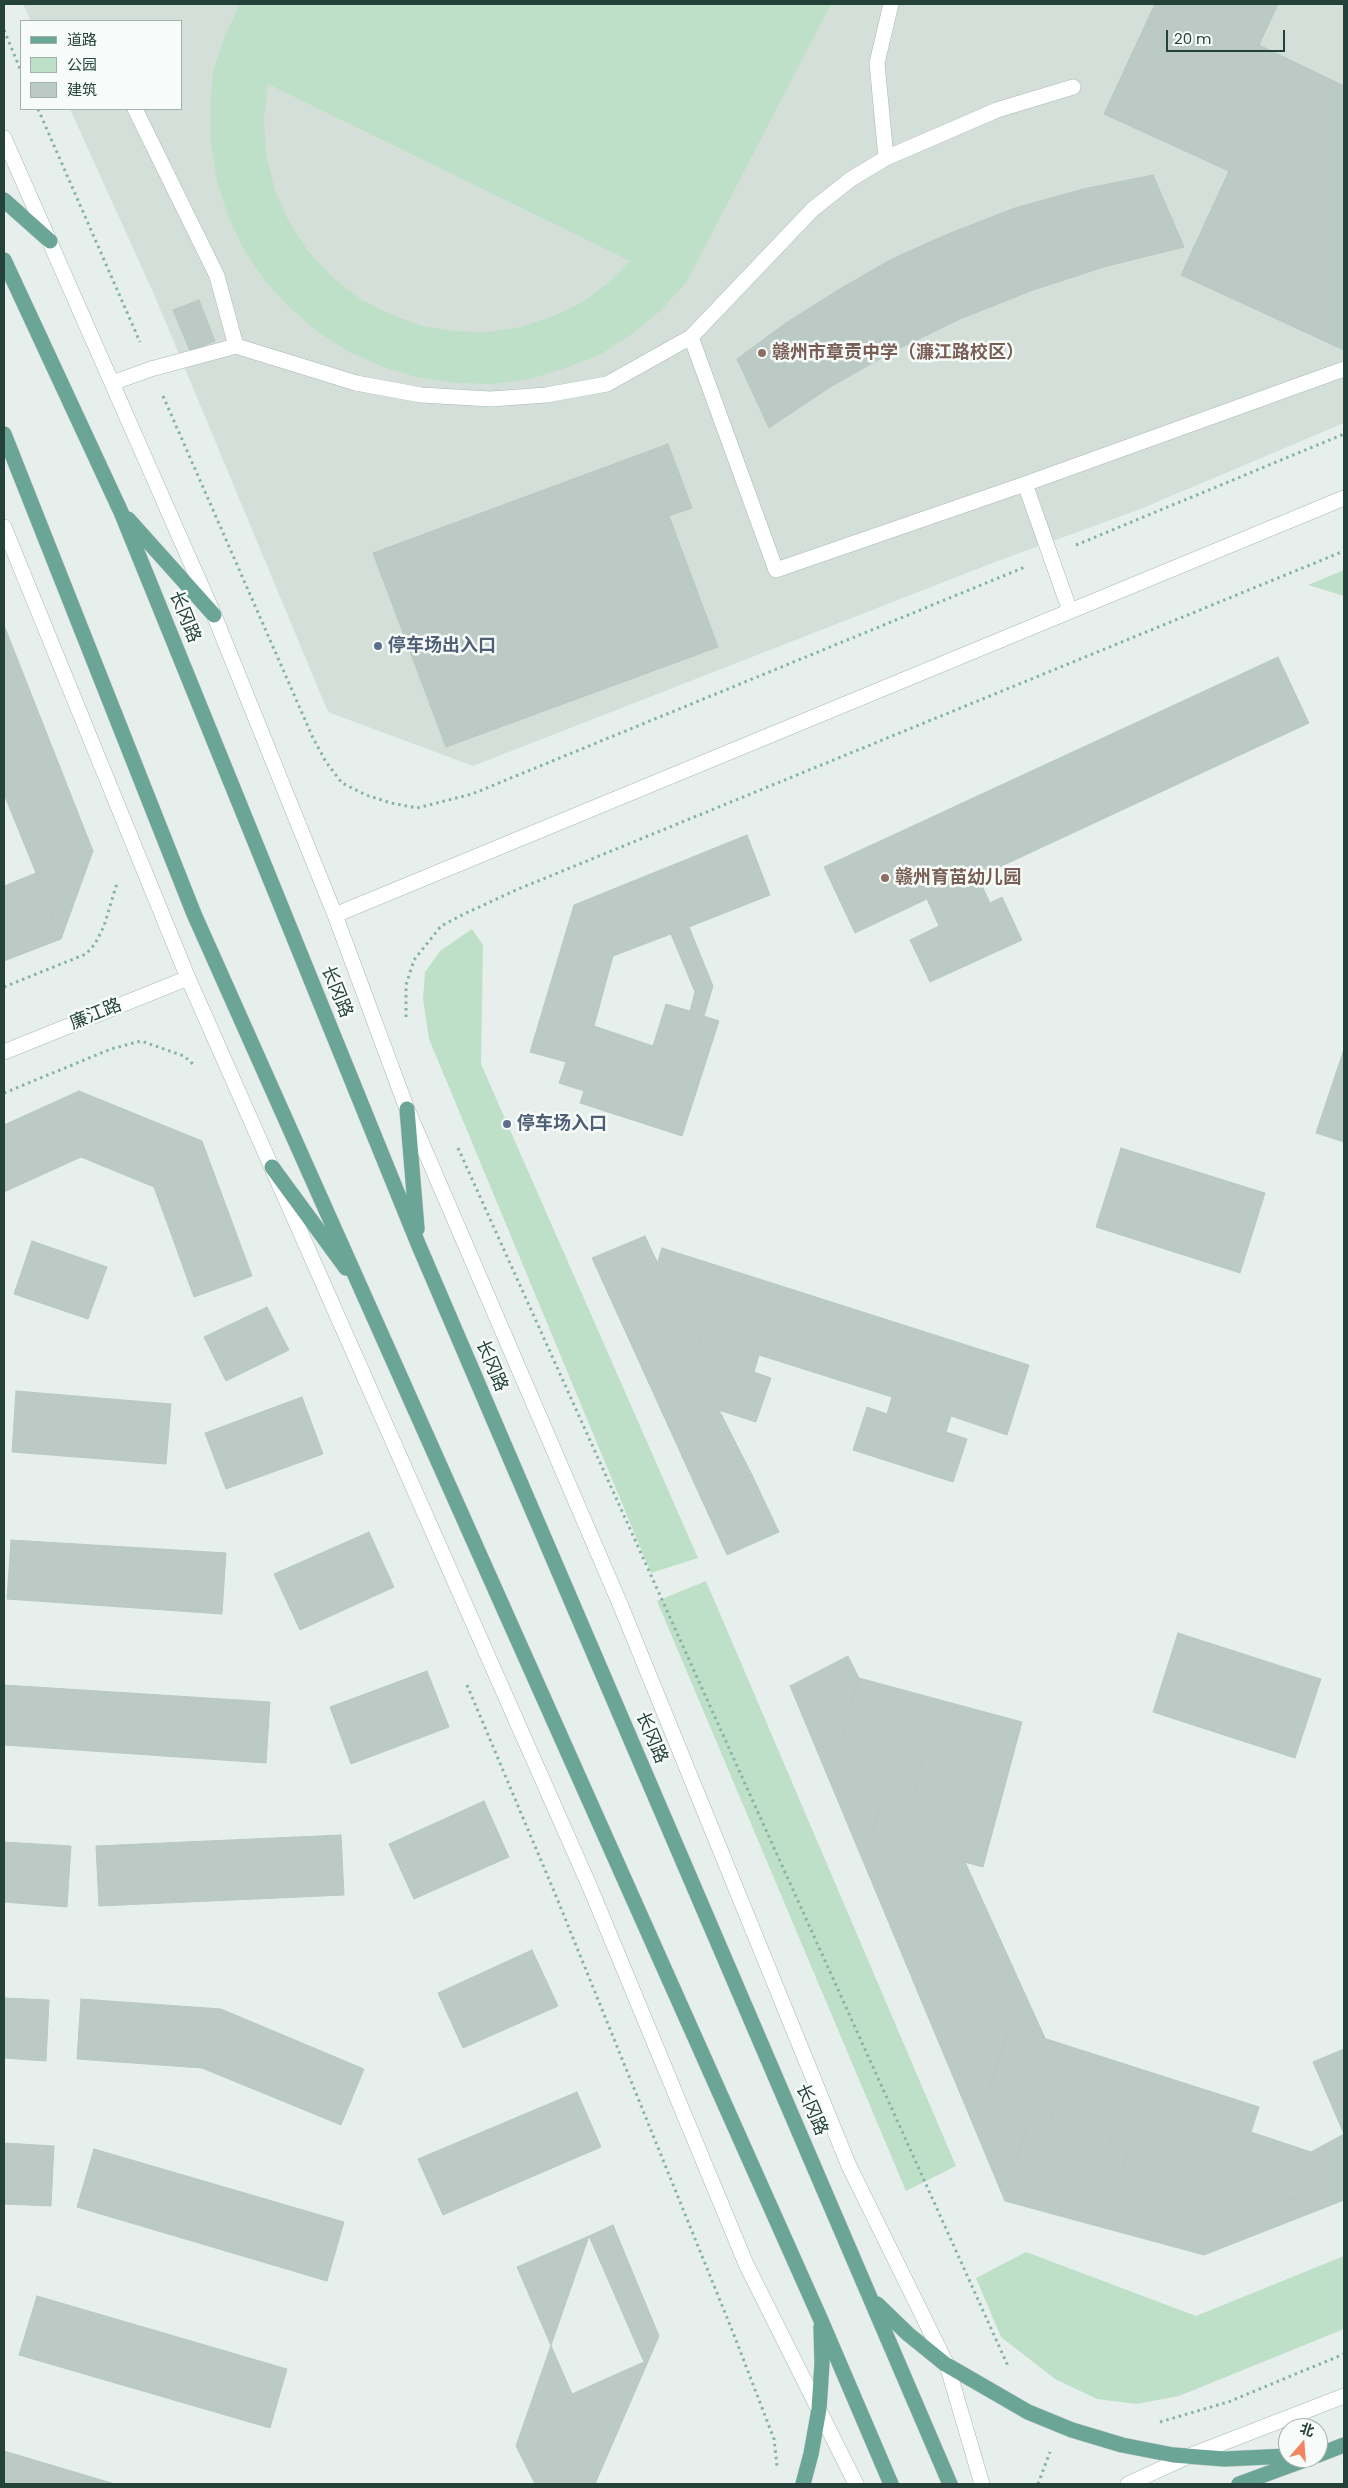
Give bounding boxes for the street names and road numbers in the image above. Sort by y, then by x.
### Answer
street label: 长冈路 [164,588,204,646]
street label: 长冈路 [316,963,356,1021]
street label: 廉江路 [67,995,125,1035]
street label: 长冈路 [471,1337,511,1395]
street label: 长冈路 [631,1709,671,1767]
street label: 长冈路 [791,2081,831,2139]

